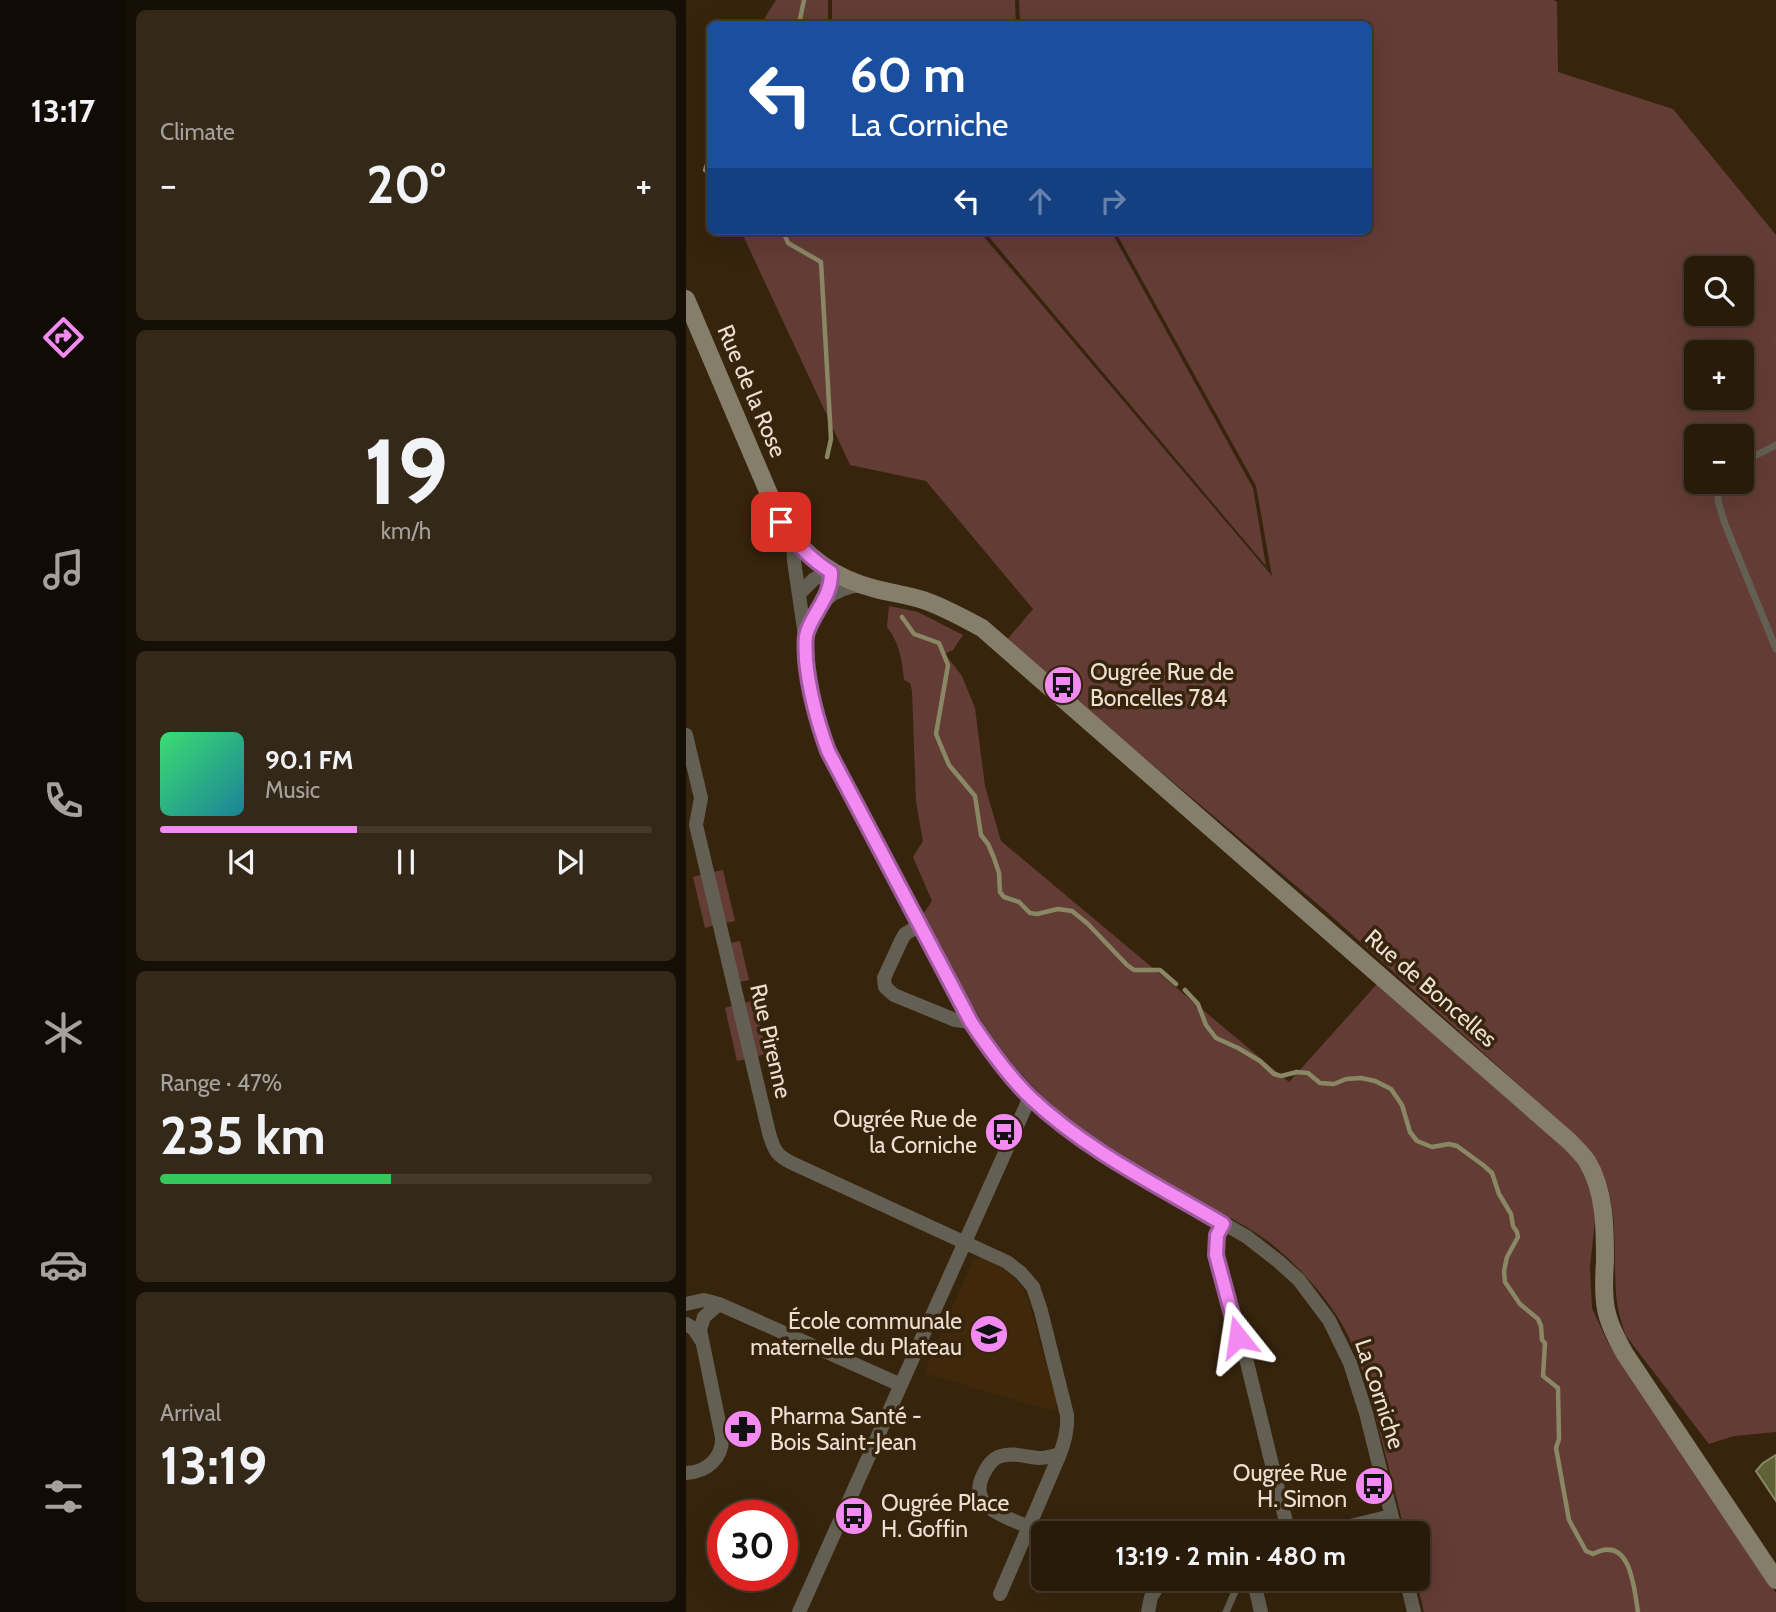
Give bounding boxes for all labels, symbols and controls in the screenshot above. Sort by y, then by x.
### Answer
text: 60 m [850,45,966,104]
icon: left [735,49,826,140]
text: 13:17 [31,91,95,130]
text: La Corniche [850,105,1009,144]
text: Climate [160,118,235,146]
text: 20° [366,153,446,216]
text: − [160,161,177,208]
text: + [635,161,652,208]
icon: left [948,182,986,220]
icon: ahead [1021,182,1059,220]
icon: right [1094,182,1132,220]
map controls [1684,256,1754,494]
button: search [1684,256,1754,326]
icon: directions [39,313,88,362]
street label: Rue de la Rose [711,320,793,462]
button: + [1684,340,1754,410]
text: 19 [364,416,448,527]
button: − [1684,424,1754,494]
pin [751,492,811,552]
icon: arrive [762,503,800,541]
text: km/h [381,517,431,545]
icon: music [39,545,88,594]
place label: Ougrée Rue de Boncelles 784 [1090,658,1234,712]
bus stop icon: Ougrée Rue de Boncelles 784 [1042,664,1084,706]
text: 90.1 FM [265,744,353,776]
icon: phone [39,776,88,825]
text: Music [265,776,320,804]
icon: previous [223,843,261,881]
icon: pause [387,843,425,881]
icon: next [551,843,589,881]
street label: Rue de Boncelles [1359,923,1503,1053]
street label: Rue Pirenne [744,981,798,1101]
icon: climate [39,1008,88,1057]
text: Range · 47% [160,1069,282,1097]
text: 235 km [160,1104,326,1167]
place label: Ougrée Rue de la Corniche [833,1105,977,1159]
bus stop icon: Ougrée Rue de la Corniche [983,1111,1025,1153]
icon: car [39,1240,88,1289]
position arrow [1201,1300,1275,1374]
place label: École communale maternelle du Plateau [750,1306,962,1361]
school or university icon: École communale maternelle du Plateau [968,1313,1010,1355]
street label: La Corniche [1349,1336,1411,1453]
text: Arrival [160,1399,221,1427]
place label: Pharma Santé - Bois Saint-Jean [770,1402,922,1456]
pharmacy icon: Pharma Santé - Bois Saint-Jean [722,1408,764,1450]
text: 13:19 [160,1434,267,1497]
place label: Ougrée Rue H. Simon [1233,1459,1347,1513]
bus stop icon: Ougrée Rue H. Simon [1353,1465,1395,1507]
icon: filters [39,1472,88,1521]
place label: Ougrée Place H. Goffin [881,1489,1010,1543]
bus stop icon: Ougrée Place H. Goffin [833,1495,875,1537]
speed limit sign: 30 [707,1500,798,1591]
text: 13:19 · 2 min · 480 m [1115,1540,1346,1572]

